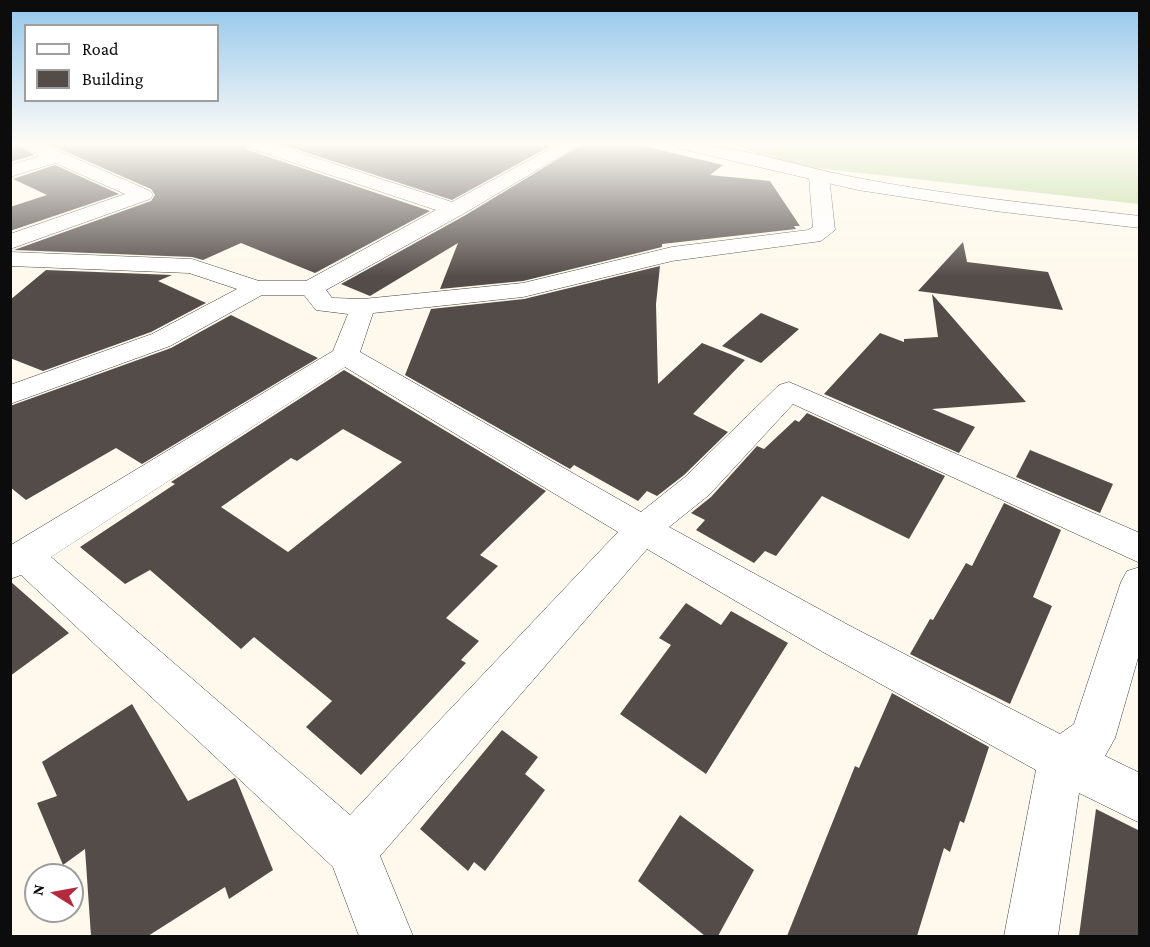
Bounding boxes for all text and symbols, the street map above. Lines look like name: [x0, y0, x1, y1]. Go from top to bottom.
legend: [24, 24, 219, 102]
text: Road: [82, 39, 119, 59]
text: Building: [82, 69, 143, 89]
north arrow: [24, 863, 84, 923]
text: N: [28, 883, 47, 897]

